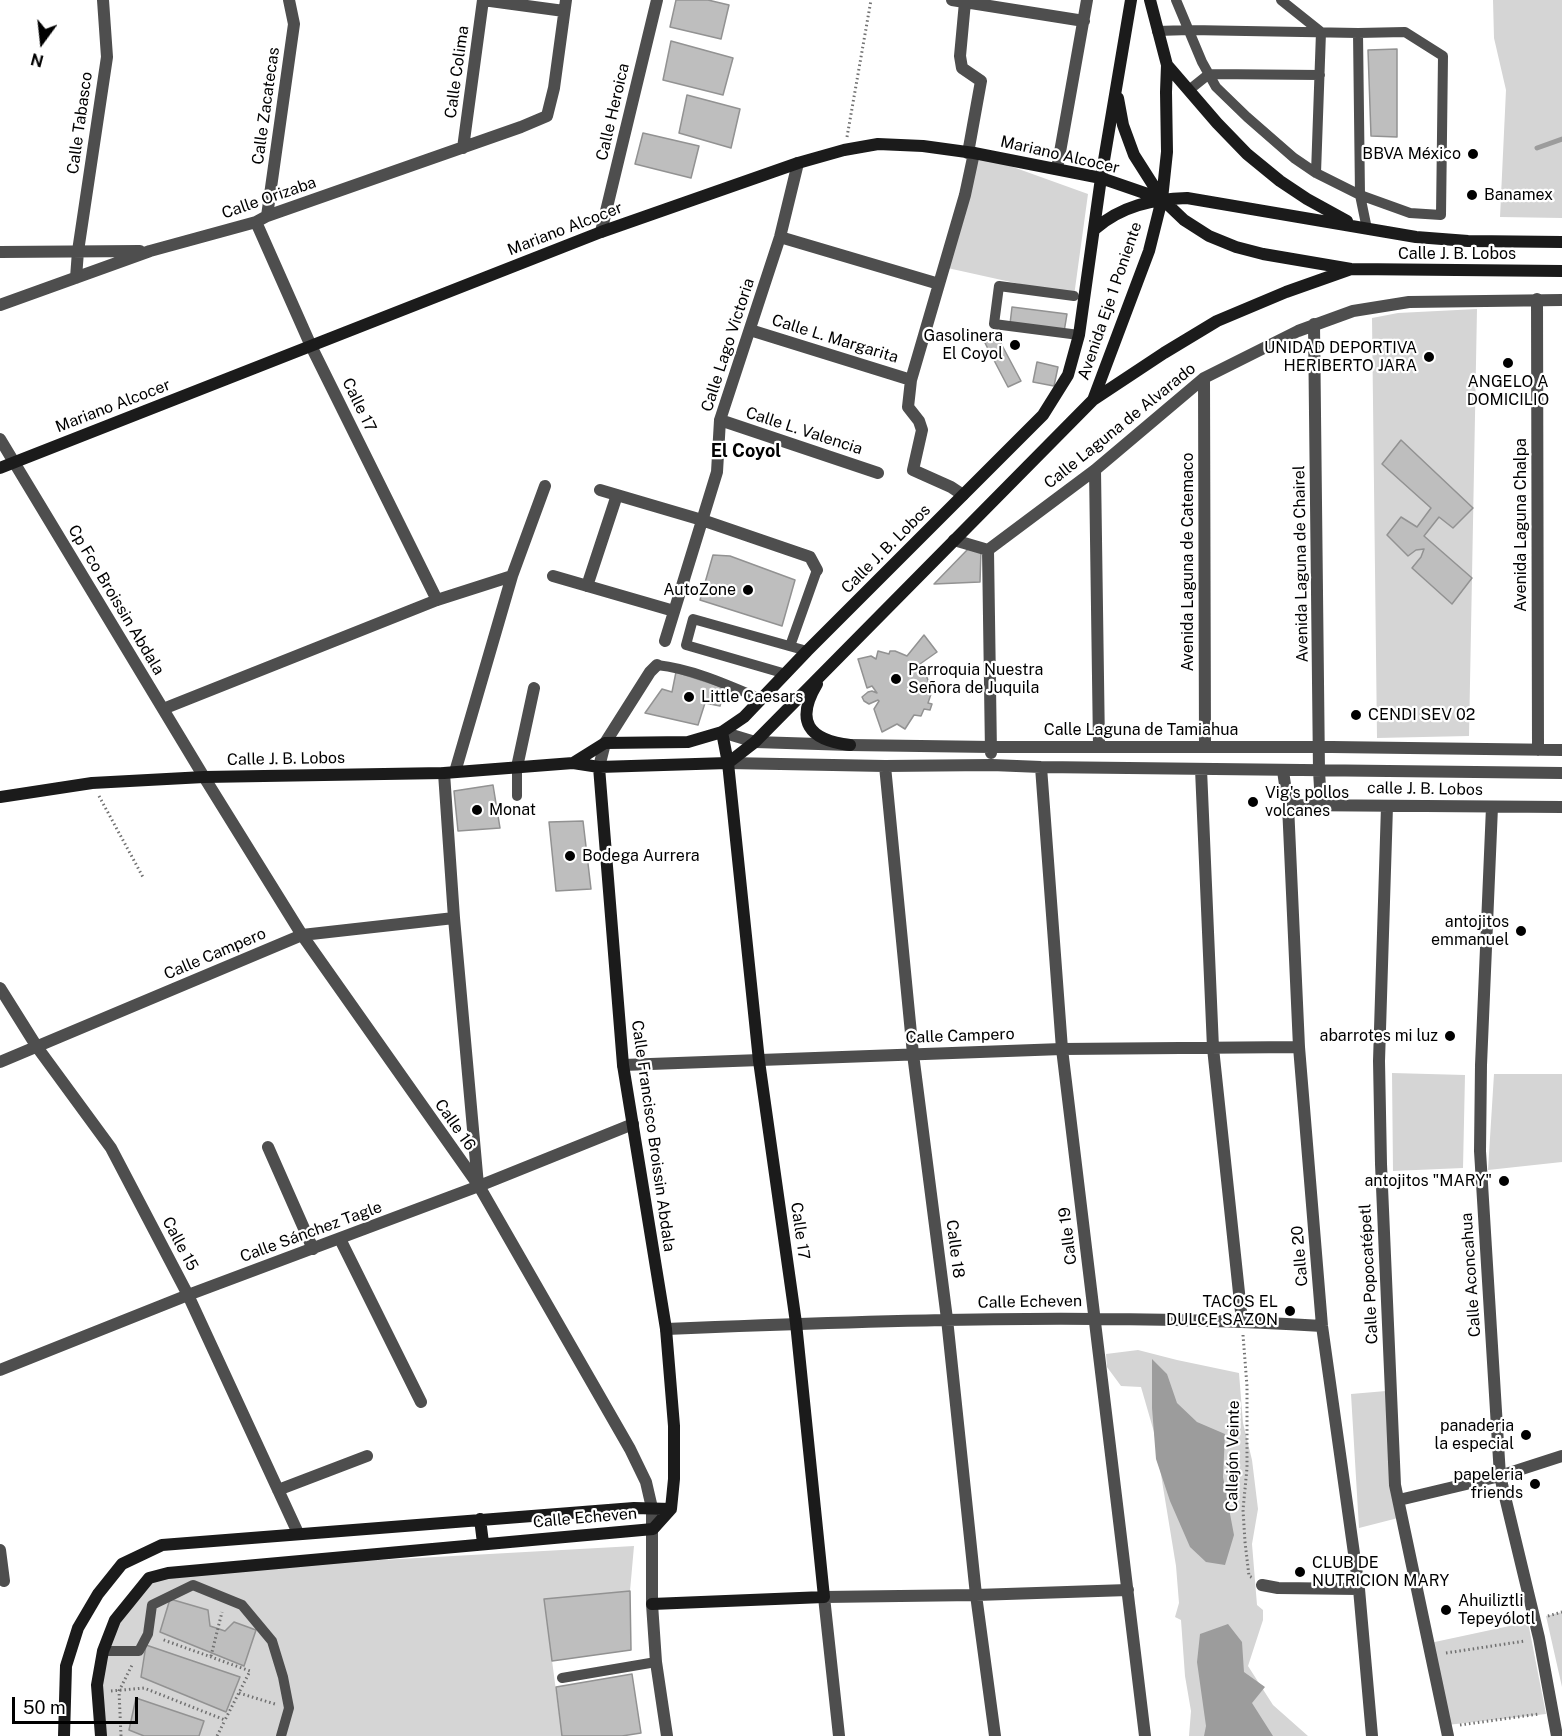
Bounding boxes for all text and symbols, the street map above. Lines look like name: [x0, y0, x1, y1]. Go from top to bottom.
north arrow: [12, 12, 72, 72]
street label: Calle Colima: [441, 24, 473, 120]
street label: Calle Zacatecas: [248, 46, 284, 166]
text: N: [29, 49, 46, 71]
street label: Calle Heroica: [592, 61, 634, 163]
street label: Calle Tabasco: [63, 71, 97, 175]
street label: Mariano Alcocer: [999, 132, 1121, 178]
place label: BBVA México: [1362, 144, 1461, 164]
marker: BBVA México: [1466, 147, 1480, 161]
street label: Calle Orizaba: [219, 173, 319, 223]
place label: Banamex: [1484, 185, 1553, 205]
marker: Banamex: [1465, 188, 1479, 202]
street label: Mariano Alcocer: [505, 198, 625, 260]
street label: Avenida Eje 1 Poniente: [1074, 220, 1146, 382]
street label: Calle J. B. Lobos: [1398, 244, 1516, 264]
street label: Calle Lago Victoria: [697, 276, 759, 414]
street label: Calle L. Margarita: [769, 311, 901, 367]
place label: Gasolinera El Coyol: [923, 326, 1003, 364]
marker: Gasolinera El Coyol: [1008, 338, 1022, 352]
place label: UNIDAD DEPORTIVA HERIBERTO JARA: [1264, 338, 1417, 376]
marker: UNIDAD DEPORTIVA HERIBERTO JARA: [1422, 350, 1436, 364]
marker: ANGELO A DOMICILIO: [1501, 356, 1515, 370]
street label: Calle Laguna de Alvarado: [1040, 359, 1200, 493]
place label: ANGELO A DOMICILIO: [1467, 372, 1549, 410]
street label: Mariano Alcocer: [53, 375, 173, 437]
street label: Calle 17: [338, 375, 380, 435]
street label: Calle L. Valencia: [743, 403, 865, 459]
street label: Avenida Laguna Chalpa: [1511, 438, 1531, 612]
district label: El Coyol: [711, 440, 781, 462]
street label: Avenida Laguna de Catemaco: [1178, 452, 1198, 672]
street label: Avenida Laguna de Chairel: [1290, 465, 1312, 663]
street label: Calle J. B. Lobos: [837, 500, 935, 598]
street label: Cp Fco Broissin Abdala: [64, 522, 168, 678]
place label: AutoZone: [663, 580, 736, 600]
marker: AutoZone: [741, 583, 755, 597]
place label: Parroquia Nuestra Señora de Juquila: [908, 660, 1043, 698]
marker: Parroquia Nuestra Señora de Juquila: [889, 672, 903, 686]
place label: Little Caesars: [701, 687, 803, 707]
marker: Little Caesars: [682, 690, 696, 704]
place label: CENDI SEV 02: [1368, 705, 1475, 725]
marker: CENDI SEV 02: [1349, 708, 1363, 722]
street label: Calle Laguna de Tamiahua: [1044, 720, 1238, 740]
street label: Calle J. B. Lobos: [227, 748, 345, 770]
street label: calle J. B. Lobos: [1367, 778, 1483, 800]
place label: Vig's pollos volcanes: [1265, 783, 1349, 821]
marker: Vig's pollos volcanes: [1246, 795, 1260, 809]
place label: Monat: [489, 800, 536, 820]
marker: Monat: [470, 803, 484, 817]
place label: Bodega Aurrera: [582, 846, 700, 866]
marker: Bodega Aurrera: [563, 849, 577, 863]
place label: antojitos emmanuel: [1431, 912, 1509, 950]
street label: Calle Campero: [161, 924, 269, 984]
marker: antojitos emmanuel: [1514, 924, 1528, 938]
street label: Calle Francisco Broissin Abdala: [627, 1019, 679, 1253]
street label: Calle Campero: [905, 1025, 1015, 1047]
place label: abarrotes mi luz: [1320, 1026, 1438, 1046]
marker: abarrotes mi luz: [1443, 1029, 1457, 1043]
street label: Calle 16: [430, 1096, 480, 1154]
place label: antojitos "MARY": [1364, 1171, 1492, 1191]
marker: antojitos "MARY": [1497, 1174, 1511, 1188]
street label: Calle Sánchez Tagle: [237, 1197, 385, 1267]
street label: Calle 17: [786, 1201, 814, 1261]
street label: Calle Popocatépetl: [1356, 1203, 1382, 1345]
street label: Calle 19: [1055, 1206, 1081, 1266]
street label: Calle Aconcahua: [1457, 1212, 1485, 1338]
street label: Calle 15: [158, 1214, 202, 1274]
street label: Calle 18: [942, 1219, 968, 1279]
street label: Calle 20: [1288, 1225, 1312, 1287]
street label: Calle Echeven: [978, 1291, 1082, 1313]
place label: TACOS EL DULCE SAZON: [1166, 1292, 1278, 1330]
marker: TACOS EL DULCE SAZON: [1283, 1304, 1297, 1318]
street label: Callejón Veinte: [1222, 1400, 1244, 1512]
place label: panaderia la especial: [1435, 1416, 1514, 1454]
marker: panaderia la especial: [1519, 1428, 1533, 1442]
place label: papeleria friends: [1454, 1465, 1523, 1503]
marker: papeleria friends: [1528, 1477, 1542, 1491]
street label: Calle Echeven: [532, 1504, 638, 1532]
place label: CLUB DE NUTRICION MARY: [1312, 1553, 1449, 1591]
marker: CLUB DE NUTRICION MARY: [1293, 1565, 1307, 1579]
place label: Ahuiliztli Tepeyólotl: [1458, 1591, 1536, 1629]
marker: Ahuiliztli Tepeyólotl: [1439, 1603, 1453, 1617]
scale bar: [15, 1685, 141, 1723]
text: 50 m: [23, 1697, 66, 1718]

